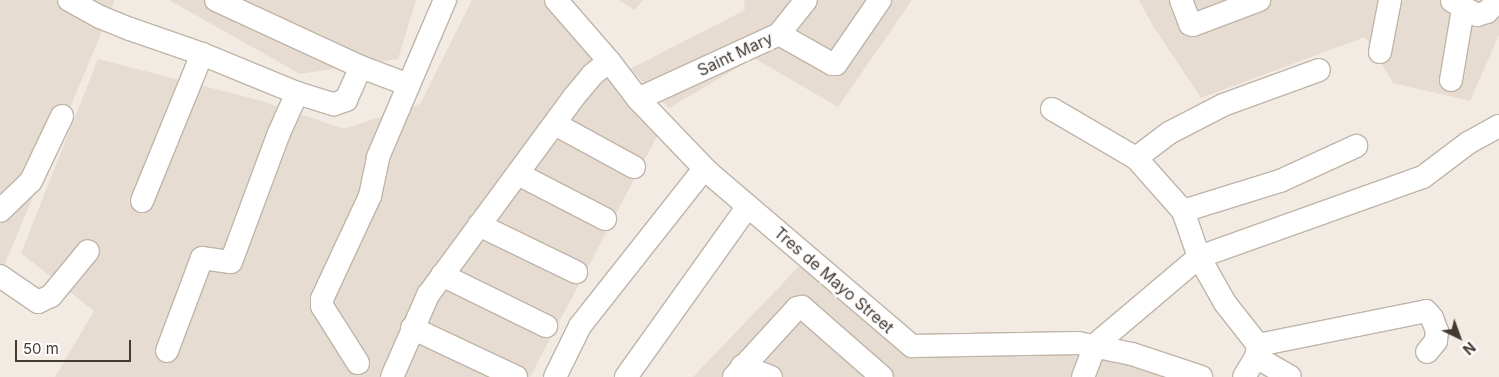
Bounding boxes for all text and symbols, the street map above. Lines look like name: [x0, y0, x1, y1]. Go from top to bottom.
street label: Saint Mary: [694, 28, 776, 80]
street label: Tres de Mayo Street: [770, 223, 898, 337]
north arrow: [1434, 312, 1484, 362]
scale bar: [18, 330, 134, 362]
text: 50 m: [23, 339, 59, 358]
text: N: [1460, 339, 1479, 358]

